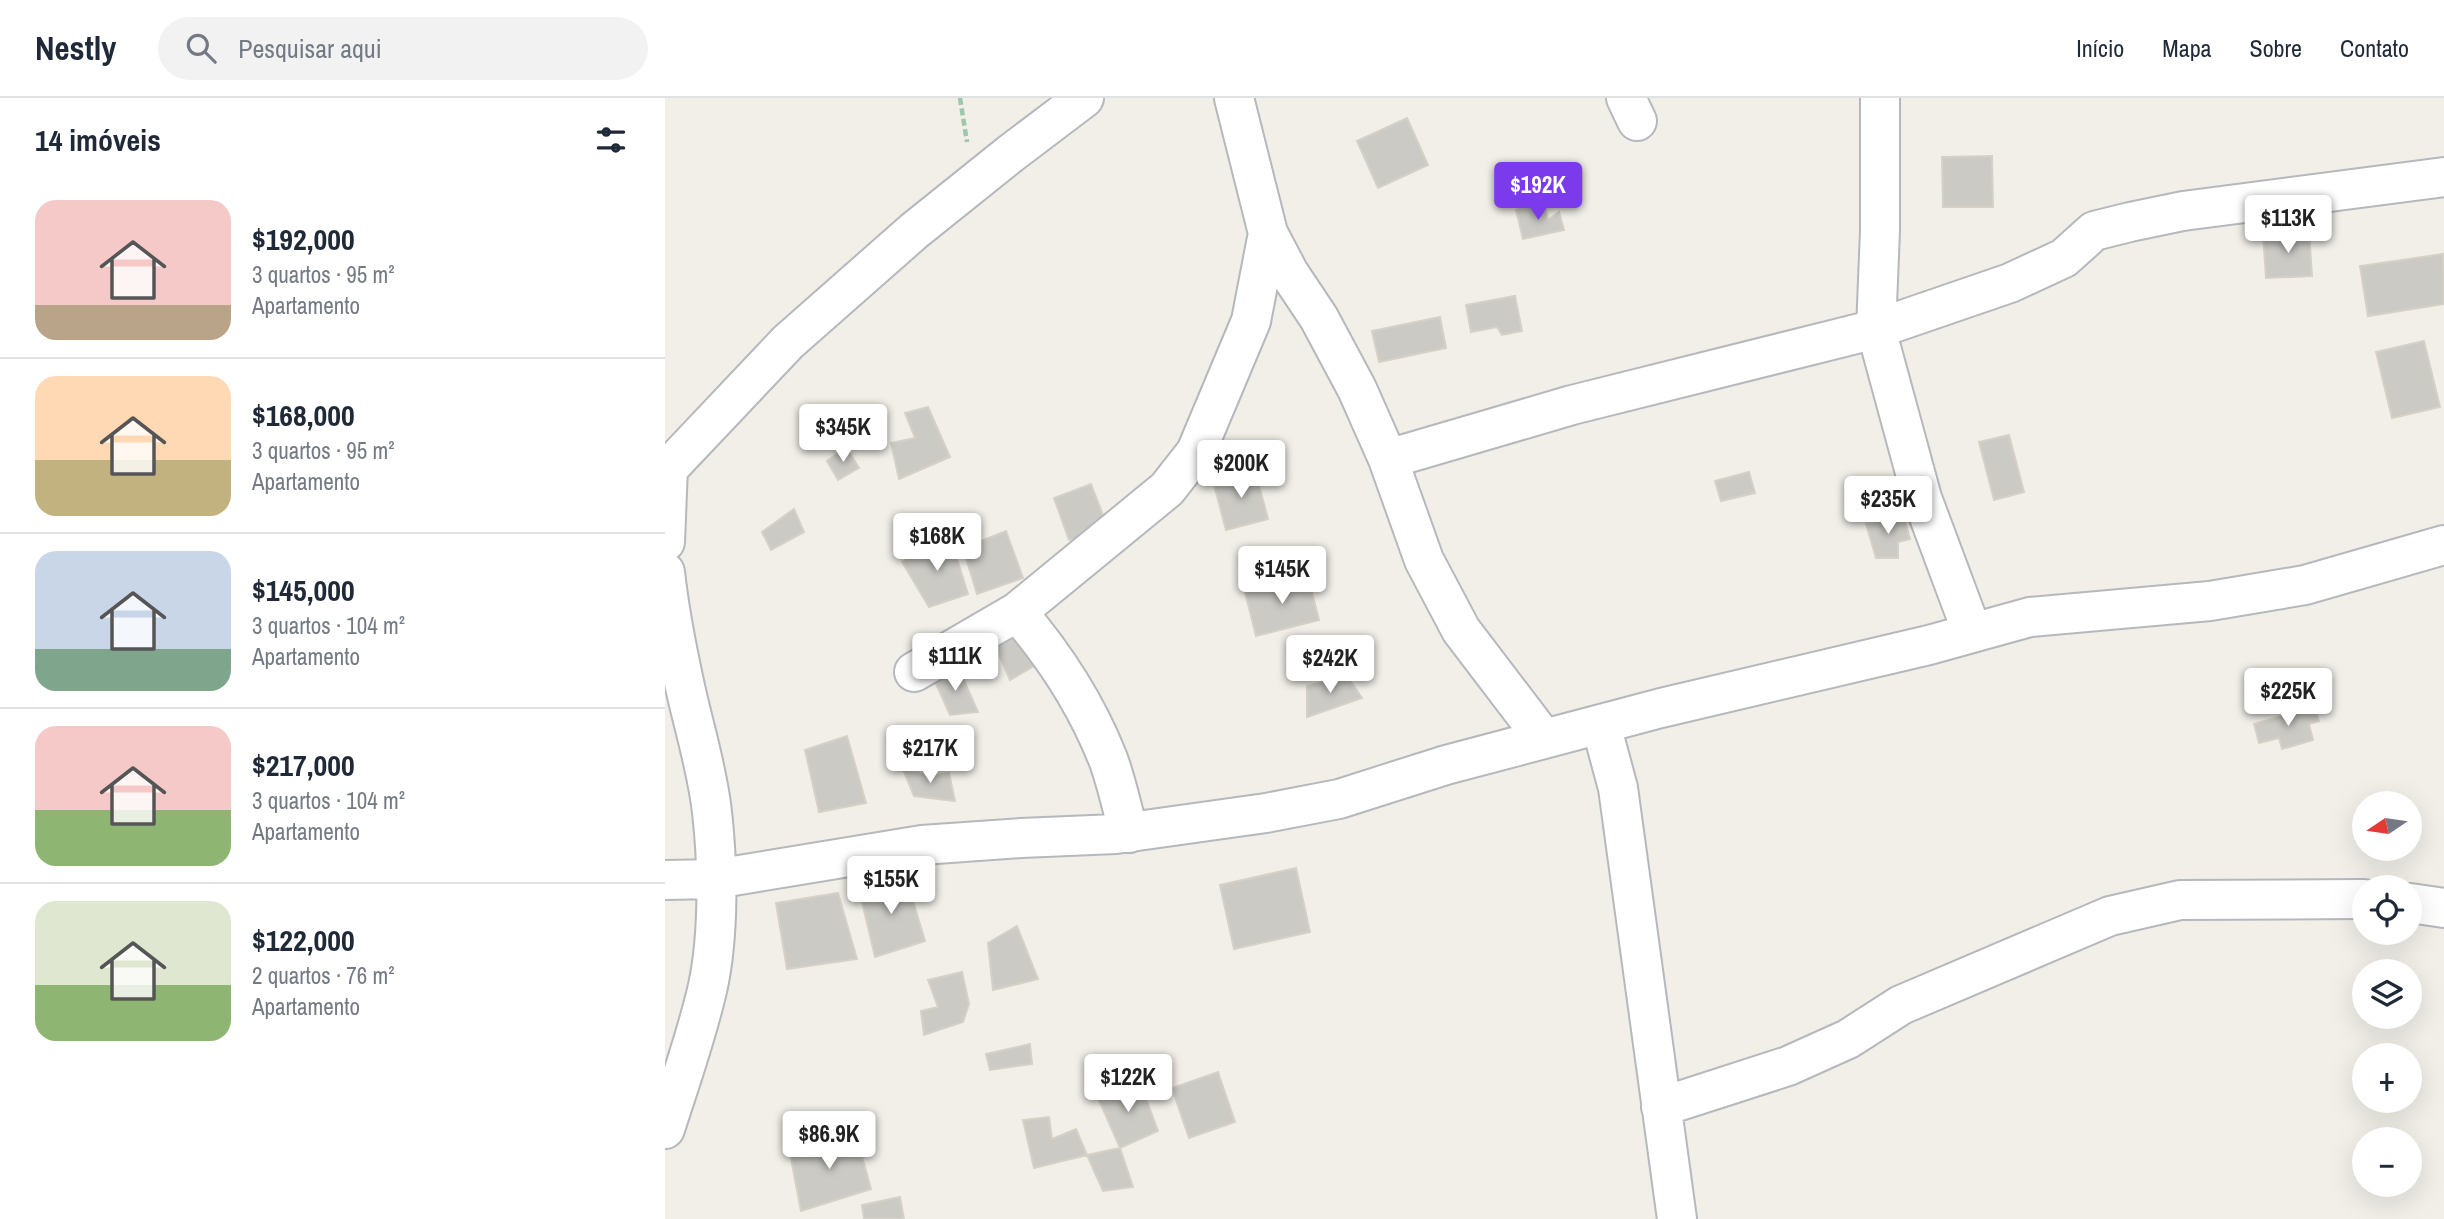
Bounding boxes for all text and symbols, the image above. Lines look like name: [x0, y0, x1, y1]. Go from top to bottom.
search box: [158, 17, 648, 80]
text: Nestly: [35, 26, 116, 70]
icon: search: [182, 29, 220, 67]
text: Pesquisar aqui: [238, 31, 382, 66]
text: Início: [2076, 32, 2124, 64]
text: Mapa: [2162, 32, 2212, 64]
text: Sobre: [2250, 32, 2302, 64]
text: Contato: [2340, 32, 2409, 64]
text: 14 imóveis: [35, 120, 161, 160]
icon: filters: [592, 121, 630, 159]
pin: $192K: [1489, 162, 1587, 222]
text: $192K: [1510, 169, 1566, 200]
pin: $113K: [2239, 195, 2337, 255]
text: $113K: [2261, 202, 2315, 233]
text: $192,000: [252, 219, 355, 259]
icon: home: [91, 228, 175, 312]
text: 3 quartos · 95 m²: [252, 259, 395, 290]
text: Apartamento: [252, 290, 360, 321]
text: $168,000: [252, 395, 355, 435]
icon: home: [91, 404, 175, 488]
pin: $345K: [794, 404, 892, 464]
text: $345K: [815, 411, 871, 442]
text: 3 quartos · 95 m²: [252, 435, 395, 466]
pin: $200K: [1192, 440, 1290, 500]
text: $200K: [1213, 447, 1269, 478]
text: Apartamento: [252, 466, 360, 497]
pin: $235K: [1839, 476, 1937, 536]
text: $235K: [1860, 483, 1916, 514]
pin: $168K: [888, 514, 986, 573]
text: $168K: [909, 520, 965, 551]
pin: $145K: [1233, 546, 1331, 606]
text: $145K: [1254, 553, 1310, 584]
text: $145,000: [252, 570, 355, 610]
icon: home: [91, 579, 175, 663]
text: 3 quartos · 104 m²: [252, 610, 405, 641]
pin: $111K: [906, 634, 1004, 693]
pin: $242K: [1281, 636, 1379, 695]
text: $111K: [928, 640, 982, 671]
text: Apartamento: [252, 641, 360, 672]
text: $242K: [1302, 642, 1358, 673]
pin: $225K: [2239, 668, 2337, 728]
text: $225K: [2260, 675, 2316, 706]
pin: $217K: [881, 726, 979, 785]
text: $217K: [902, 732, 958, 763]
text: $217,000: [252, 745, 355, 785]
icon: home: [91, 754, 175, 838]
text: 3 quartos · 104 m²: [252, 785, 405, 816]
north arrow: [2352, 791, 2422, 861]
map controls: [2352, 791, 2422, 1197]
text: Apartamento: [252, 816, 360, 847]
pin: $155K: [842, 856, 940, 916]
text: $155K: [863, 863, 919, 894]
button: locate: [2352, 875, 2422, 945]
text: $122,000: [252, 920, 355, 960]
icon: home: [91, 929, 175, 1013]
button: layers: [2352, 959, 2422, 1029]
text: 2 quartos · 76 m²: [252, 960, 395, 991]
text: Apartamento: [252, 991, 360, 1022]
button: +: [2352, 1043, 2422, 1113]
pin: $122K: [1079, 1054, 1177, 1114]
text: $122K: [1100, 1061, 1156, 1092]
pin: $86.9K: [772, 1112, 886, 1171]
text: $86.9K: [799, 1118, 859, 1149]
button: −: [2352, 1127, 2422, 1197]

